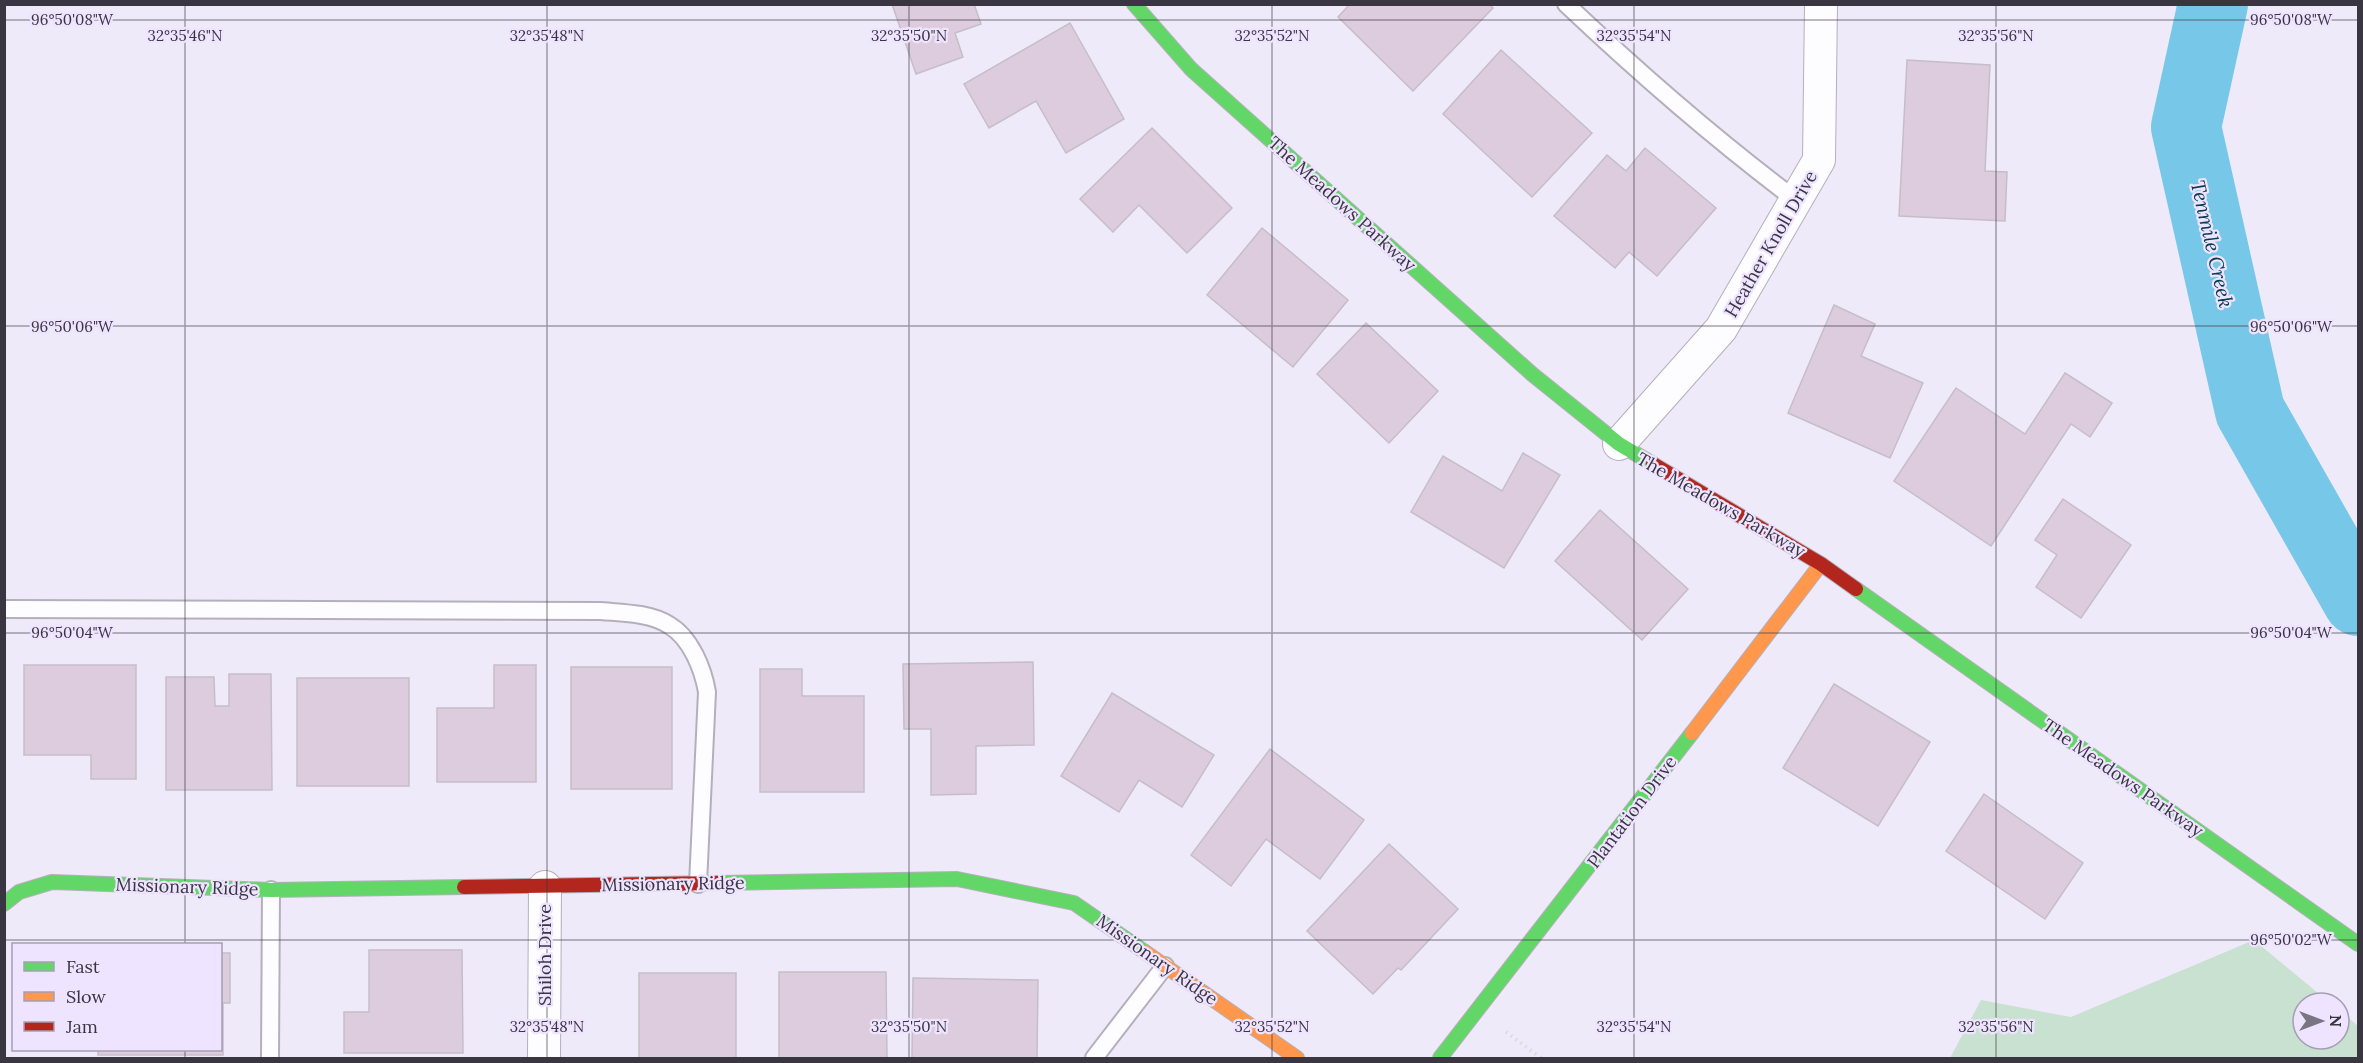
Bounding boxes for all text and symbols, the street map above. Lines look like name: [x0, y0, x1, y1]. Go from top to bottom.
text: 96°50'08"W: [31, 10, 114, 29]
text: 96°50'08"W: [2250, 10, 2333, 29]
text: 32°35'46"N: [148, 26, 222, 45]
text: 32°35'48"N: [510, 26, 584, 45]
text: 32°35'50"N: [871, 26, 947, 45]
text: 32°35'52"N: [1235, 26, 1310, 45]
text: 32°35'54"N: [1597, 26, 1671, 45]
text: 32°35'56"N: [1958, 26, 2034, 45]
street label: The Meadows Parkway: [1264, 131, 1421, 276]
street label: Heather Knoll Drive: [1719, 166, 1822, 321]
water label: Tenmile Creek: [2186, 178, 2239, 310]
text: 96°50'06"W: [31, 317, 114, 336]
text: 96°50'06"W: [2250, 317, 2333, 336]
street label: The Meadows Parkway: [1633, 447, 1810, 563]
text: 96°50'04"W: [31, 623, 114, 642]
text: 96°50'04"W: [2250, 623, 2333, 642]
street label: The Meadows Parkway: [2038, 713, 2209, 842]
street label: Plantation Drive: [1582, 751, 1682, 873]
street label: Missionary Ridge: [601, 871, 745, 896]
street label: Missionary Ridge: [115, 873, 259, 900]
street label: Shiloh Drive: [533, 904, 556, 1006]
street label: Missionary Ridge: [1092, 909, 1223, 1010]
text: 96°50'02"W: [2250, 930, 2333, 949]
legend: [12, 943, 222, 1051]
text: Fast: [66, 955, 100, 978]
text: Slow: [66, 985, 106, 1008]
north arrow: [2291, 991, 2351, 1051]
text: Jam: [65, 1015, 98, 1038]
text: N: [2326, 1015, 2346, 1027]
text: 32°35'48"N: [510, 1017, 584, 1036]
text: 32°35'50"N: [871, 1017, 947, 1036]
text: 32°35'52"N: [1235, 1017, 1310, 1036]
text: 32°35'54"N: [1597, 1017, 1671, 1036]
text: 32°35'56"N: [1958, 1017, 2034, 1036]

